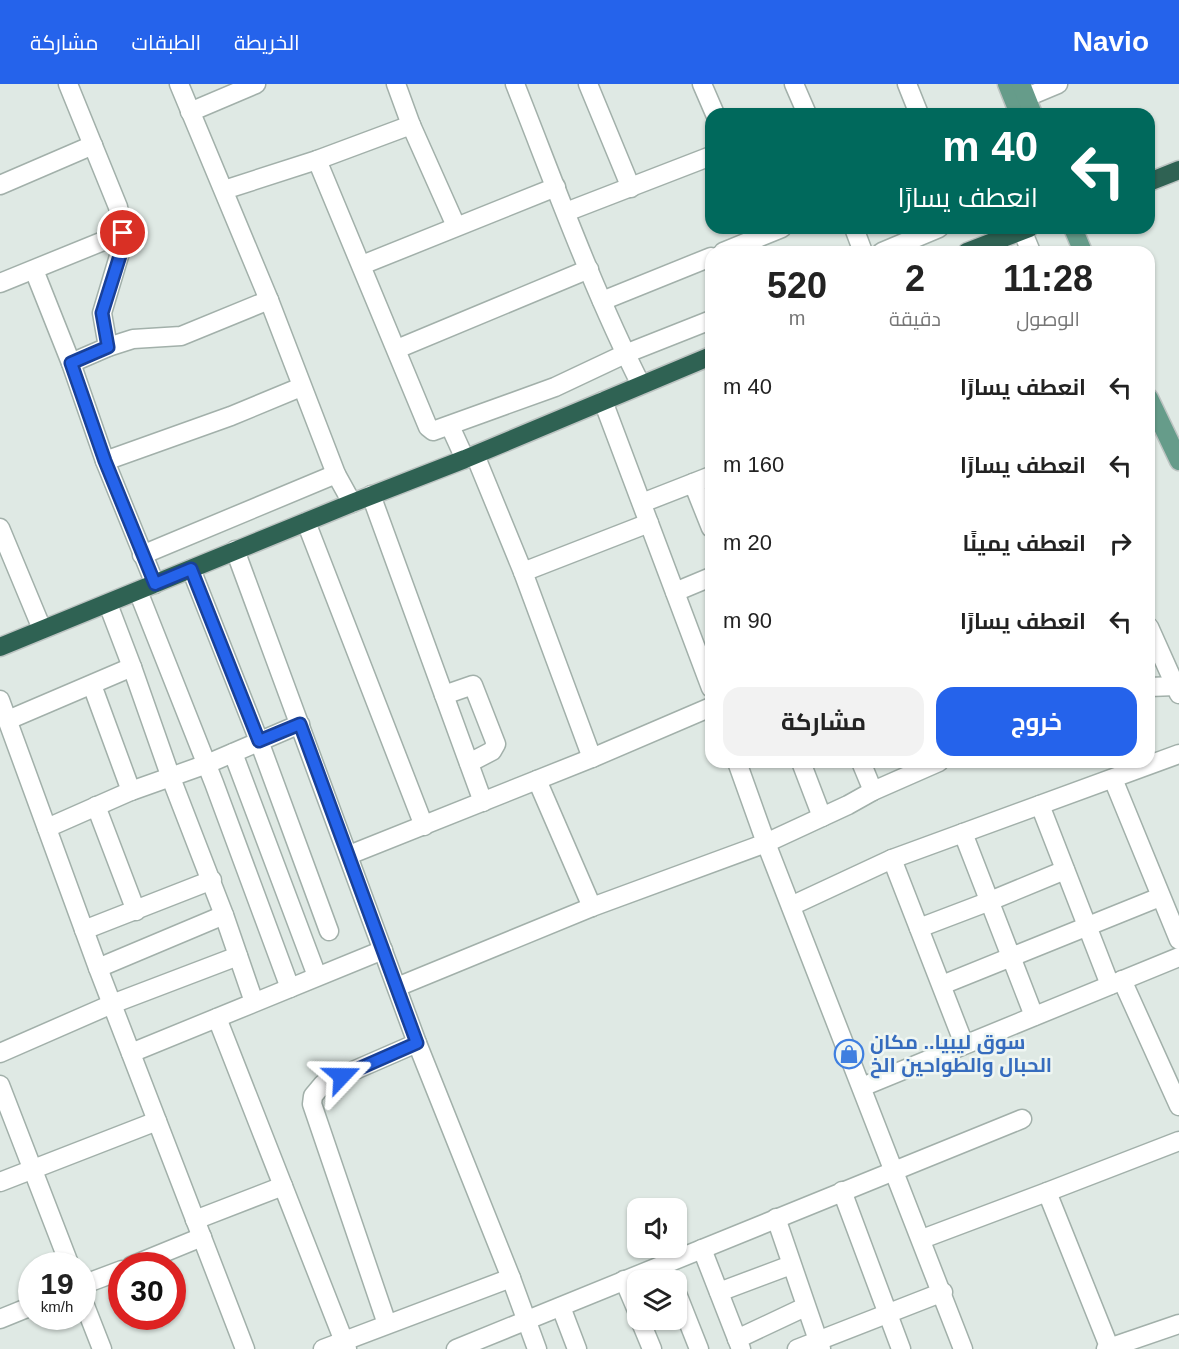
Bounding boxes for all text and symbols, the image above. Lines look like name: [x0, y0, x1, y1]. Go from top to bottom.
text: Navio: [1073, 26, 1149, 57]
text: مشاركة: [30, 31, 99, 54]
text: الطبقات: [132, 31, 201, 54]
text: الخريطة: [234, 31, 300, 54]
text: 40 m: [942, 123, 1038, 170]
icon: left: [1059, 132, 1137, 210]
text: انعطف يسارًا: [897, 183, 1038, 213]
pin: [97, 207, 148, 258]
icon: arrive: [106, 216, 139, 249]
text: 2: [905, 258, 925, 299]
text: 11:28: [1003, 258, 1093, 299]
text: 520: [767, 265, 827, 306]
text: m: [789, 307, 805, 329]
text: دقيقة: [889, 308, 941, 330]
text: الوصول: [1016, 308, 1080, 330]
icon: left: [1104, 371, 1137, 404]
text: 40 m: [723, 374, 772, 399]
text: انعطف يسارًا: [960, 375, 1086, 400]
icon: left: [1104, 449, 1137, 482]
text: 160 m: [723, 452, 784, 477]
text: انعطف يسارًا: [960, 453, 1086, 478]
icon: right: [1104, 527, 1137, 560]
text: 20 m: [723, 530, 772, 555]
text: انعطف يمينًا: [963, 531, 1086, 556]
icon: left: [1104, 605, 1137, 638]
text: 90 m: [723, 608, 772, 633]
text: انعطف يسارًا: [960, 609, 1086, 634]
button: مشاركة: [723, 687, 924, 756]
button: خروج: [936, 687, 1137, 756]
place label: سوق ليبيا.. مكان الحبال والطواحين الخ: [870, 1031, 1052, 1079]
shop icon: سوق ليبيا.. مكان الحبال والطواحين الخ: [833, 1038, 865, 1070]
position arrow: [310, 1044, 374, 1108]
map controls: [627, 1198, 687, 1330]
button: sound: [627, 1198, 687, 1258]
speed limit sign: 30: [108, 1252, 186, 1330]
text: 19: [40, 1267, 74, 1300]
button: layers: [627, 1270, 687, 1330]
text: km/h: [41, 1298, 73, 1315]

